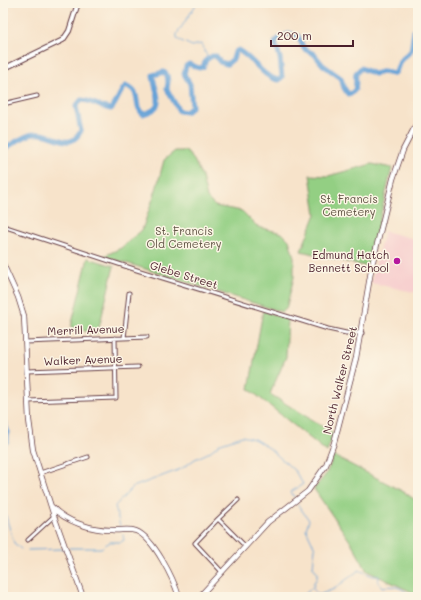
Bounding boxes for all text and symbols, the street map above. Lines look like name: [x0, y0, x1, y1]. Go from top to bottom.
scale bar: [271, 22, 353, 48]
text: 200 m: [277, 27, 312, 43]
park label: St. Francis Cemetery: [320, 191, 378, 219]
park label: St. Francis Old Cemetery: [146, 223, 222, 251]
place label: Edmund Hatch Bennett School: [308, 247, 389, 275]
marker: Edmund Hatch Bennett School: [392, 256, 402, 266]
street label: Glebe Street: [148, 257, 220, 292]
street label: Merrill Avenue: [47, 321, 125, 338]
street label: North Walker Street: [319, 324, 360, 435]
street label: Walker Avenue: [43, 351, 123, 368]

